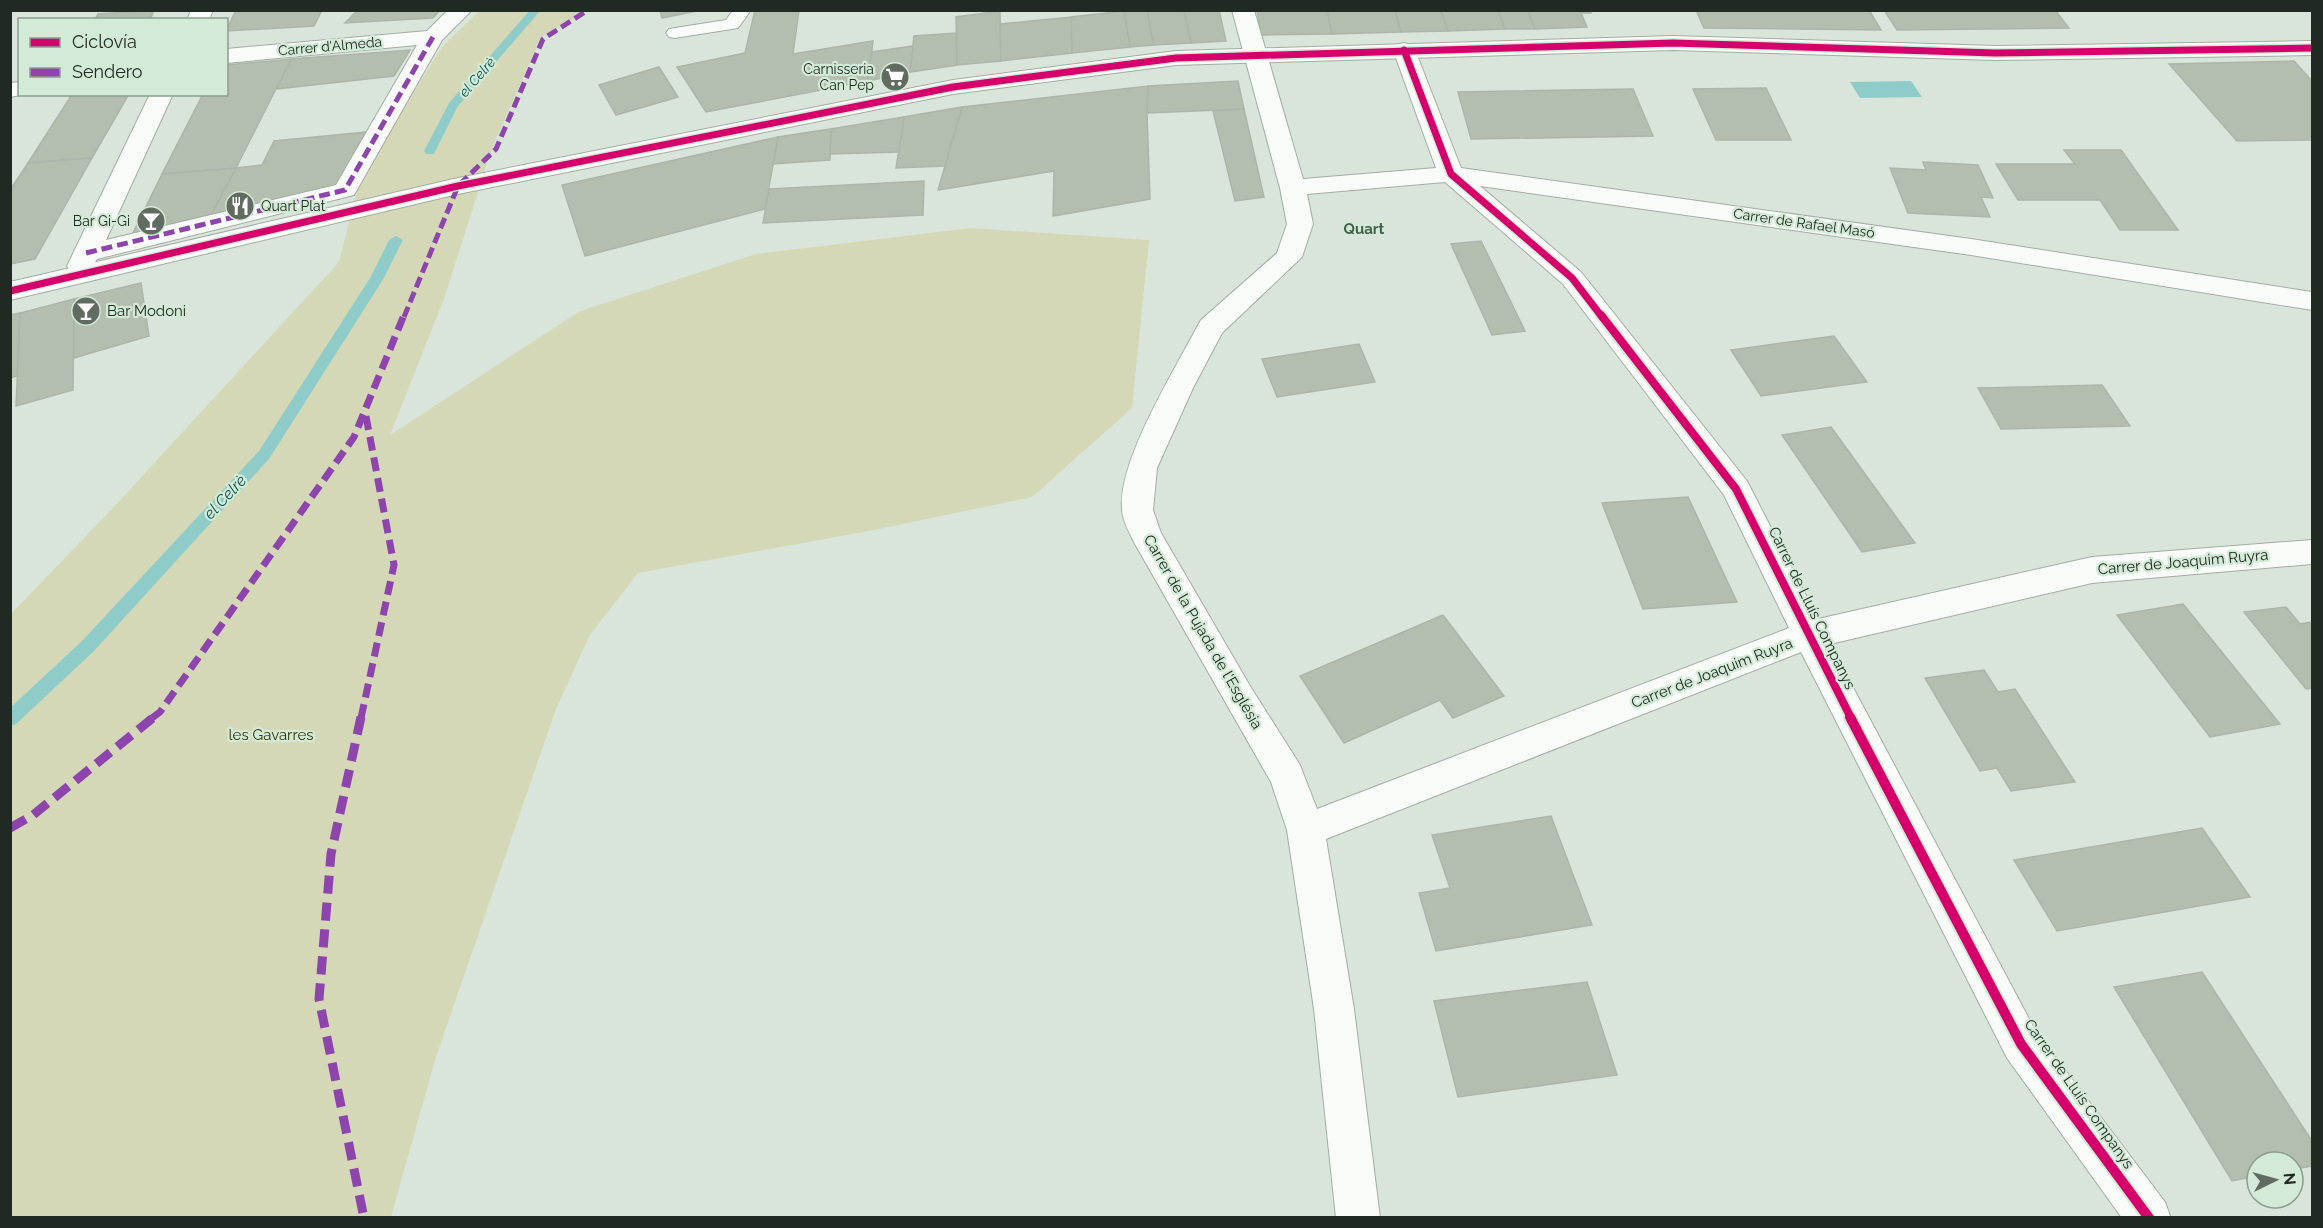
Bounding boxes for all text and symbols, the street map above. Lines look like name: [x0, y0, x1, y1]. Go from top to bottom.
legend: [18, 18, 228, 96]
text: Ciclovía: [72, 31, 137, 52]
street label: Carrer d'Almeda: [277, 33, 383, 59]
water label: el Celrè: [456, 54, 499, 100]
text: Sendero: [72, 61, 143, 82]
place label: Carnisseria Can Pep: [803, 61, 874, 93]
supermarket icon: Carnisseria Can Pep: [879, 61, 911, 93]
restaurant icon: Quart Plat: [224, 190, 256, 222]
place label: Quart Plat: [261, 198, 326, 214]
bar icon: Bar Gi-Gi: [135, 205, 167, 237]
street label: Carrer de Rafael Masó: [1732, 205, 1876, 241]
place label: Bar Gi-Gi: [73, 213, 130, 229]
district label: Quart: [1344, 220, 1385, 238]
bar icon: Bar Modoni: [70, 295, 102, 327]
place label: Bar Modoni: [107, 302, 186, 320]
water label: el Celrè: [200, 471, 250, 523]
street label: Carrer de Lluís Companys: [1765, 524, 1859, 692]
street label: Carrer de la Pujada de l'Església: [1140, 532, 1266, 732]
street label: Carrer de Joaquim Ruyra: [2097, 546, 2269, 578]
street label: Carrer de Joaquim Ruyra: [1629, 634, 1795, 712]
park label: les Gavarres: [229, 726, 313, 744]
street label: Carrer de Lluís Companys: [2020, 1016, 2138, 1172]
north arrow: [2245, 1150, 2305, 1210]
text: N: [2279, 1172, 2299, 1186]

